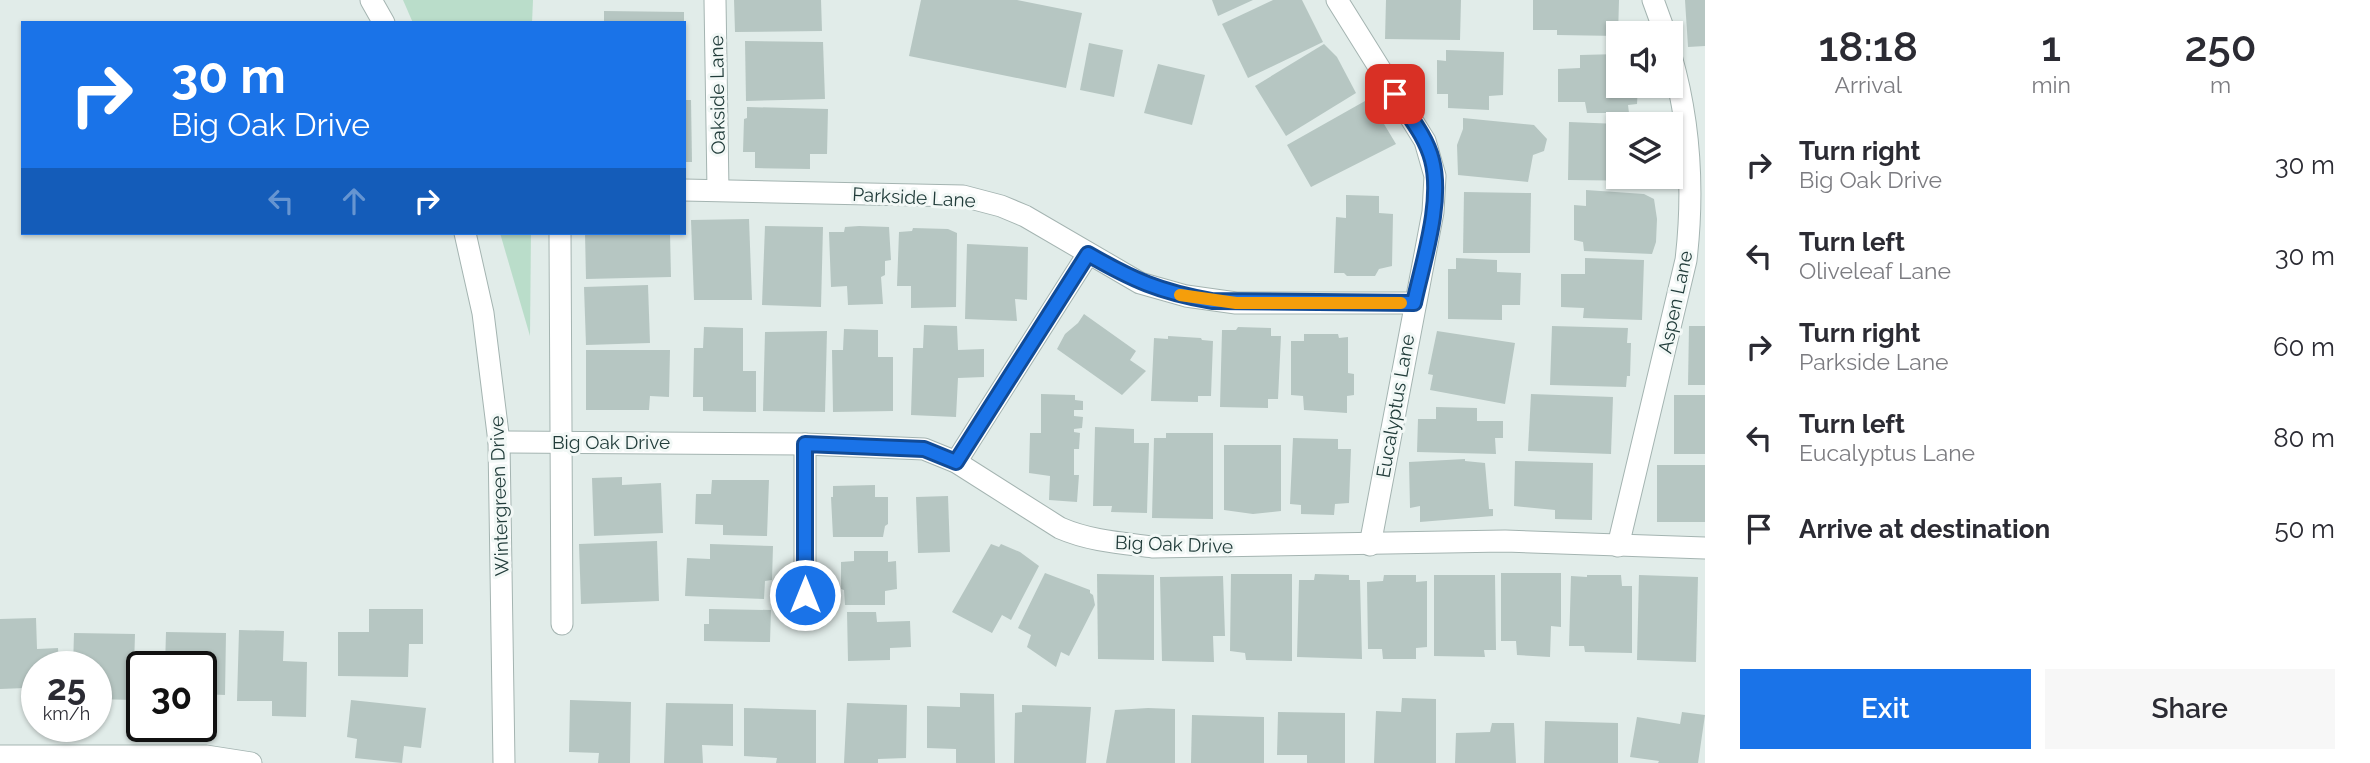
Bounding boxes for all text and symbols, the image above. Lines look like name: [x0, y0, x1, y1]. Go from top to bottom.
map controls: [1606, 21, 1683, 189]
button: sound: [1606, 21, 1683, 98]
text: 18:18: [1819, 22, 1918, 71]
text: 1: [2041, 22, 2061, 71]
text: 250: [2184, 22, 2256, 71]
street label: Oakside Lane: [705, 35, 729, 155]
text: 30 m: [171, 47, 286, 104]
icon: right: [56, 49, 147, 140]
pin: [1365, 64, 1425, 124]
text: Arrival: [1834, 71, 1902, 98]
text: min: [2031, 71, 2071, 98]
text: m: [2210, 71, 2231, 98]
icon: arrive: [1376, 75, 1414, 113]
text: Big Oak Drive: [171, 106, 370, 143]
button: layers: [1606, 112, 1683, 189]
text: Turn right: [1799, 136, 1920, 166]
icon: right: [1740, 146, 1778, 184]
text: 30 m: [2275, 150, 2335, 180]
text: Big Oak Drive: [1799, 166, 1942, 193]
icon: left: [262, 182, 300, 220]
icon: ahead: [335, 182, 373, 220]
icon: right: [408, 182, 446, 220]
street label: Parkside Lane: [852, 183, 976, 211]
text: Turn left: [1799, 227, 1905, 257]
icon: left: [1740, 237, 1778, 275]
text: 30 m: [2275, 241, 2335, 271]
street label: Aspen Lane: [1653, 249, 1697, 355]
text: Oliveleaf Lane: [1799, 257, 1951, 284]
text: Turn right: [1799, 318, 1920, 348]
icon: right: [1740, 328, 1778, 366]
street label: Eucalyptus Lane: [1372, 332, 1418, 480]
text: 60 m: [2273, 332, 2335, 362]
text: Parkside Lane: [1799, 348, 1949, 375]
text: Turn left: [1799, 409, 1905, 439]
street label: Wintergreen Drive: [485, 415, 513, 577]
icon: left: [1740, 419, 1778, 457]
text: 80 m: [2273, 423, 2335, 453]
street label: Big Oak Drive: [552, 431, 670, 453]
text: Eucalyptus Lane: [1799, 439, 1975, 466]
icon: arrive: [1740, 510, 1778, 548]
text: Arrive at destination: [1799, 514, 2050, 544]
text: 50 m: [2274, 514, 2335, 544]
street label: Big Oak Drive: [1115, 531, 1233, 557]
position arrow: [768, 558, 842, 632]
speed limit sign: 30: [126, 651, 217, 742]
text: 25: [47, 667, 86, 708]
button: Exit: [1740, 669, 2031, 749]
button: Share: [2045, 669, 2335, 749]
text: km/h: [43, 703, 90, 724]

